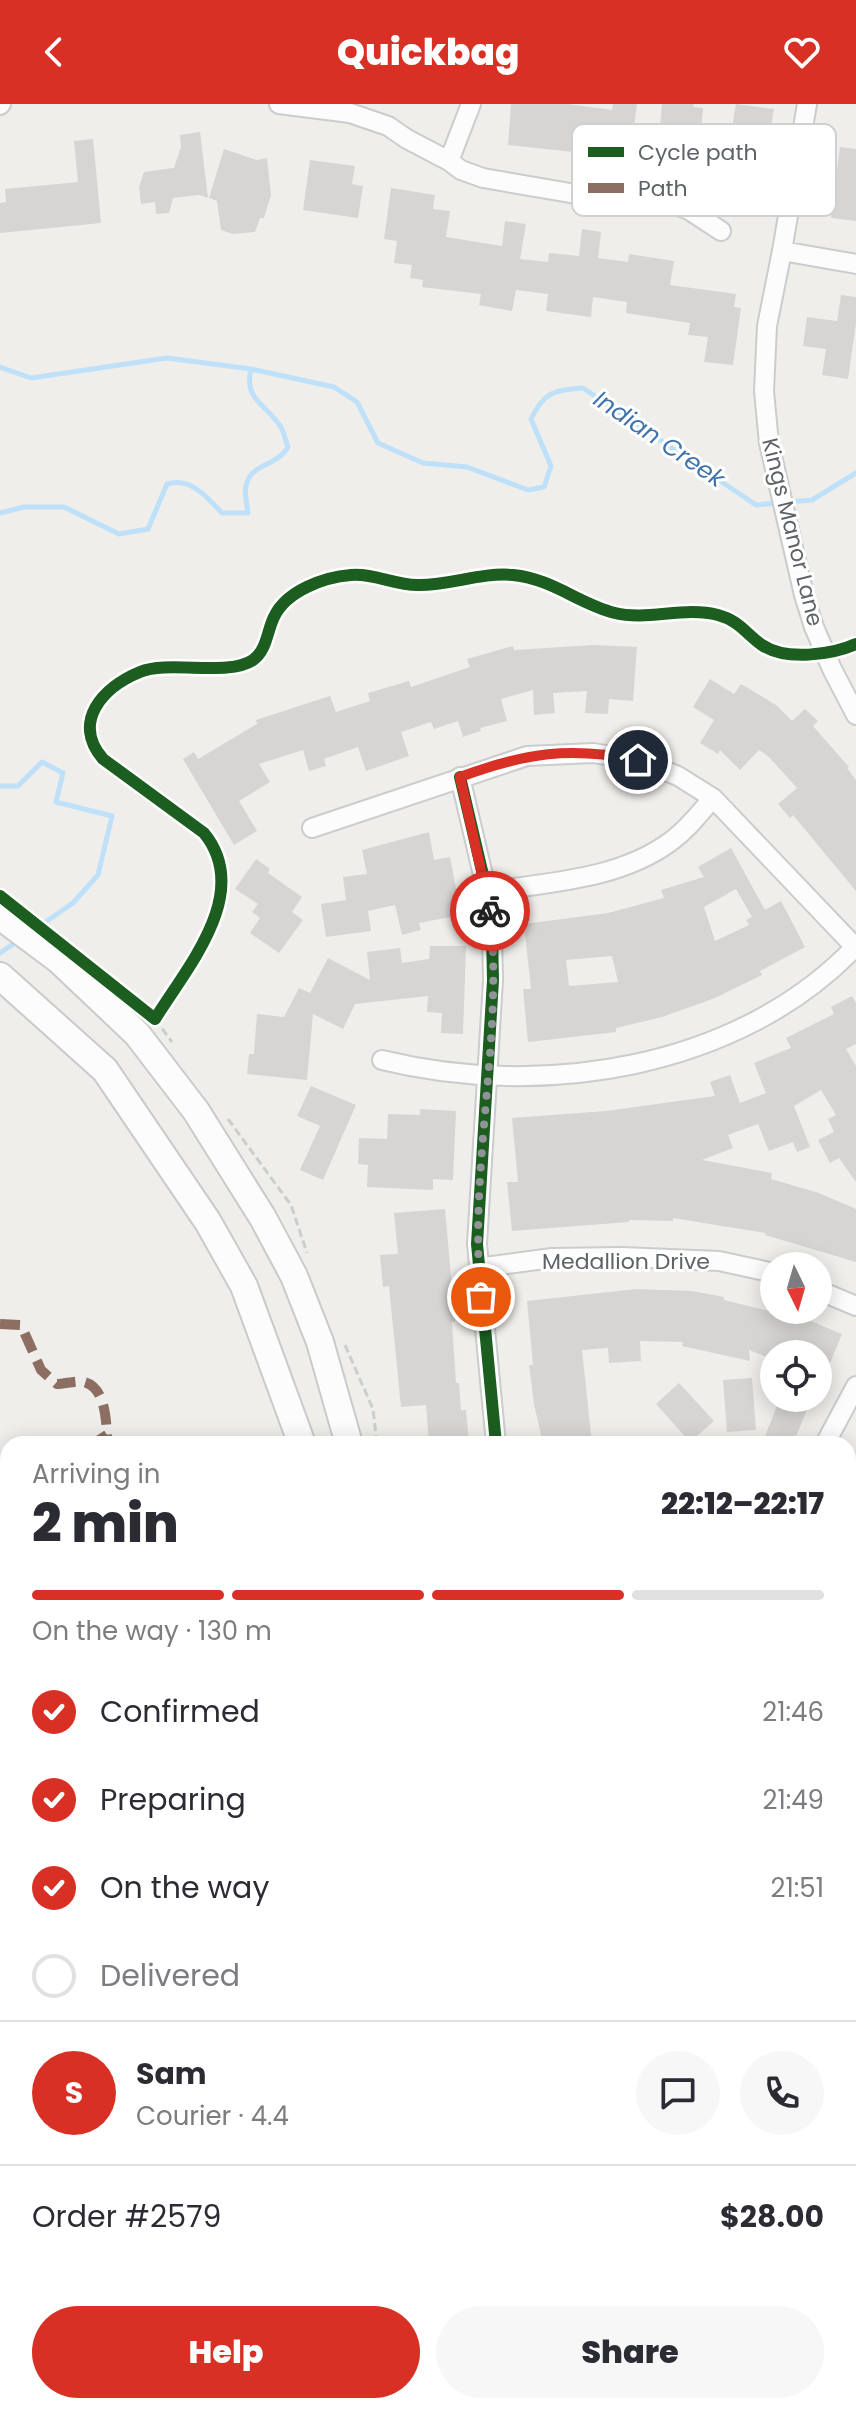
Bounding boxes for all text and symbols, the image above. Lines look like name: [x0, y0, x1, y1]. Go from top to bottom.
text: Quickbag: [337, 27, 519, 78]
icon: back: [32, 30, 76, 74]
icon: heart: [780, 30, 824, 74]
legend: [572, 124, 836, 216]
text: Cycle path: [638, 137, 757, 168]
text: Path: [638, 173, 688, 204]
water label: Indian Creek: [587, 382, 733, 496]
street label: Kings Manor Lane: [754, 435, 831, 630]
pin: [604, 726, 672, 794]
icon: home: [616, 738, 660, 782]
courier: [450, 871, 530, 951]
icon: bike: [468, 889, 512, 933]
street label: Medallion Drive: [542, 1246, 710, 1277]
north arrow: [760, 1252, 832, 1324]
map controls: [760, 1252, 832, 1412]
pin: [447, 1263, 515, 1331]
icon: bag: [459, 1275, 503, 1319]
button: locate: [760, 1340, 832, 1412]
text: Arriving in: [32, 1456, 161, 1492]
text: 22:12–22:17: [661, 1482, 824, 1525]
text: 2 min: [32, 1487, 179, 1560]
text: On the way · 130 m: [32, 1613, 272, 1649]
icon: check: [32, 1690, 76, 1734]
text: Confirmed: [100, 1690, 260, 1733]
text: 21:46: [762, 1694, 824, 1730]
icon: check: [32, 1778, 76, 1822]
text: Preparing: [100, 1778, 246, 1821]
text: 21:49: [762, 1782, 824, 1818]
icon: check: [32, 1866, 76, 1910]
text: On the way: [100, 1866, 269, 1909]
text: 21:51: [771, 1870, 824, 1906]
text: Delivered: [100, 1954, 240, 1997]
button: chat: [636, 2051, 720, 2135]
button: phone: [740, 2051, 824, 2135]
text: Sam: [136, 2052, 207, 2095]
text: S: [65, 2071, 83, 2114]
text: Courier · 4.4: [136, 2098, 289, 2134]
text: Order #2579: [32, 2195, 221, 2238]
text: $28.00: [720, 2195, 824, 2238]
button: Help: [32, 2306, 420, 2398]
button: Share: [436, 2306, 824, 2398]

